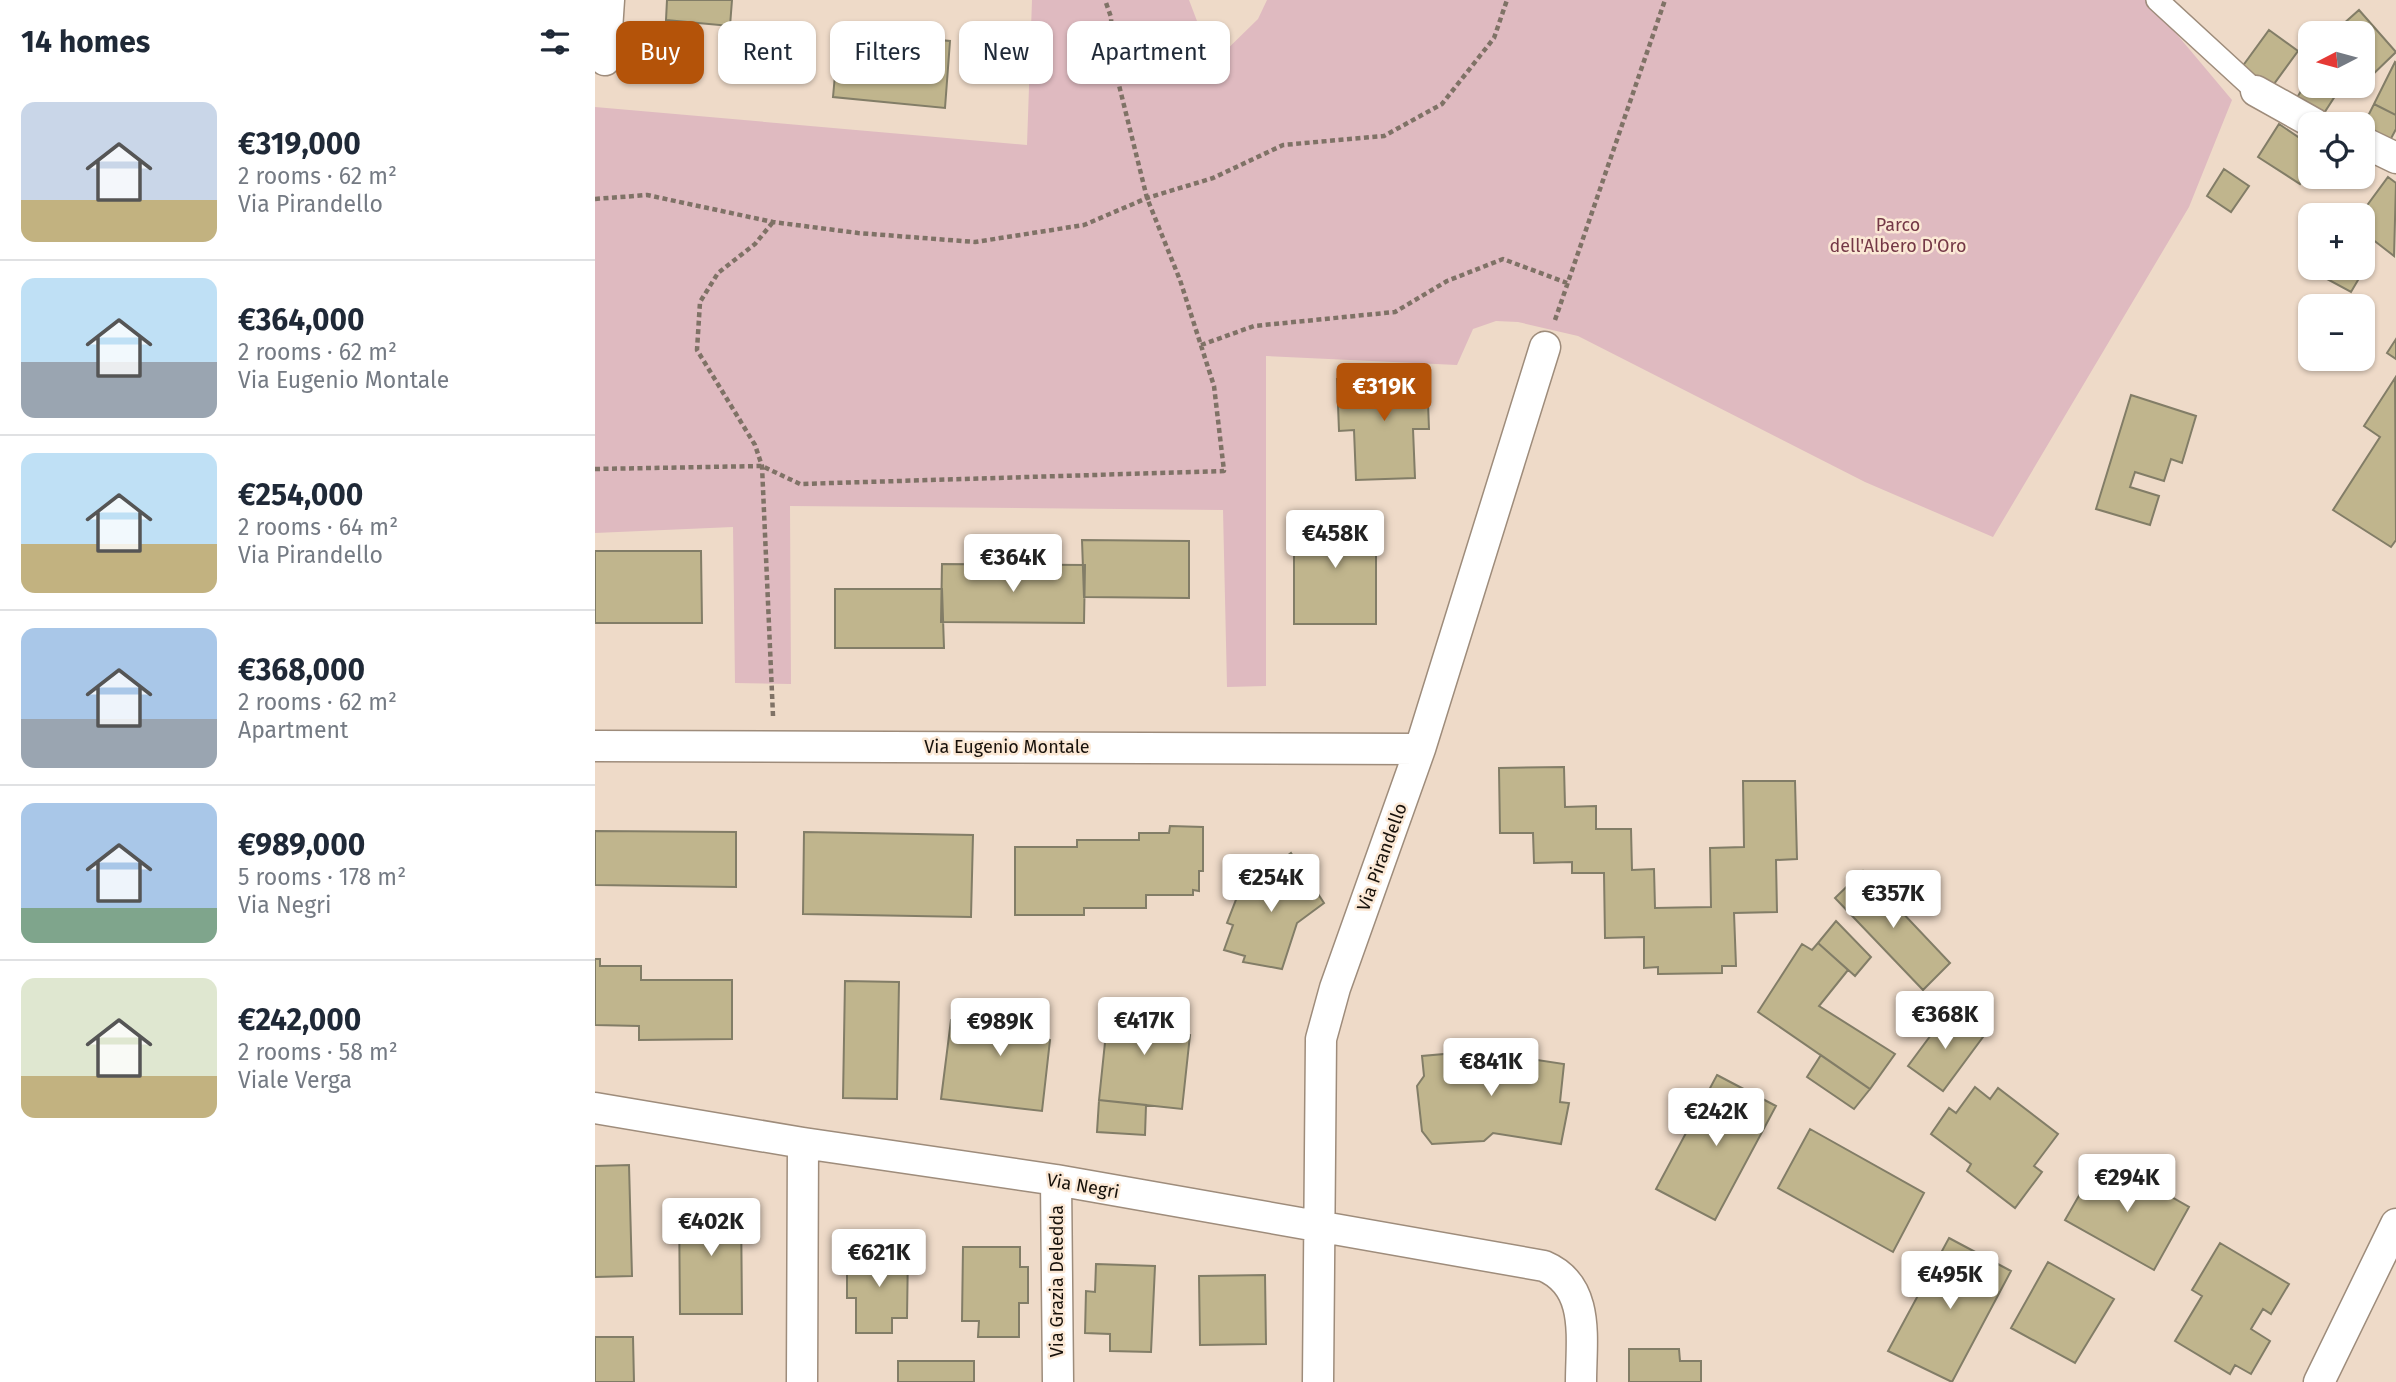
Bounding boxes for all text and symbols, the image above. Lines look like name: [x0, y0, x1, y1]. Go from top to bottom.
chip: Buy: [616, 21, 704, 84]
chip: Rent: [718, 21, 816, 84]
chip: Filters: [830, 21, 945, 84]
chip: New: [959, 21, 1053, 84]
chip: Apartment: [1067, 21, 1230, 84]
north arrow: [2298, 21, 2375, 98]
map controls: [2298, 21, 2375, 371]
icon: filters: [536, 23, 574, 61]
text: 14 homes: [21, 24, 150, 60]
button: locate: [2298, 112, 2375, 189]
text: €319,000: [238, 126, 361, 162]
icon: home: [77, 130, 161, 214]
text: 2 rooms · 62 m²: [238, 162, 397, 190]
text: Via Pirandello: [238, 190, 383, 218]
button: +: [2298, 203, 2375, 280]
park label: Parco dell'Albero D'Oro: [1830, 214, 1966, 257]
button: −: [2298, 294, 2375, 371]
text: €364,000: [238, 302, 365, 338]
icon: home: [77, 306, 161, 390]
text: 2 rooms · 62 m²: [238, 338, 397, 366]
pin: €319K: [1335, 364, 1433, 423]
text: Via Eugenio Montale: [238, 366, 449, 394]
text: €319K: [1352, 372, 1416, 400]
text: €254,000: [238, 477, 363, 513]
icon: home: [77, 481, 161, 565]
pin: €458K: [1286, 510, 1384, 570]
text: 2 rooms · 64 m²: [238, 513, 398, 541]
text: €458K: [1302, 519, 1368, 547]
pin: €364K: [964, 534, 1062, 594]
text: Via Pirandello: [238, 541, 383, 569]
text: €364K: [980, 543, 1046, 571]
text: €368,000: [238, 652, 365, 688]
icon: home: [77, 656, 161, 740]
text: 2 rooms · 62 m²: [238, 688, 397, 716]
text: Apartment: [238, 716, 348, 744]
street label: Via Eugenio Montale: [924, 736, 1090, 758]
street label: Via Pirandello: [1352, 800, 1412, 914]
text: €989,000: [238, 827, 365, 863]
icon: home: [77, 831, 161, 915]
pin: €254K: [1222, 855, 1320, 914]
text: 5 rooms · 178 m²: [238, 863, 406, 891]
text: €254K: [1238, 863, 1304, 891]
pin: €357K: [1844, 870, 1942, 930]
text: €357K: [1862, 879, 1924, 907]
text: Via Negri: [238, 891, 331, 919]
pin: €368K: [1896, 992, 1994, 1051]
pin: €989K: [951, 998, 1049, 1058]
pin: €417K: [1095, 998, 1193, 1057]
text: €368K: [1912, 1000, 1978, 1028]
text: €242,000: [238, 1002, 361, 1038]
icon: home: [77, 1006, 161, 1090]
text: €417K: [1114, 1006, 1174, 1034]
text: €989K: [967, 1007, 1033, 1035]
text: 2 rooms · 58 m²: [238, 1038, 398, 1066]
pin: €841K: [1442, 1038, 1540, 1098]
text: €841K: [1459, 1047, 1523, 1075]
text: Viale Verga: [238, 1066, 352, 1094]
pin: €242K: [1667, 1088, 1765, 1148]
text: €242K: [1684, 1097, 1748, 1125]
pin: €294K: [2078, 1154, 2176, 1214]
text: €294K: [2094, 1163, 2160, 1191]
street label: Via Negri: [1045, 1169, 1121, 1203]
pin: €402K: [662, 1198, 760, 1258]
street label: Via Grazia Deledda: [1046, 1205, 1068, 1357]
text: €402K: [678, 1207, 744, 1235]
pin: €621K: [830, 1230, 928, 1289]
text: €621K: [848, 1238, 910, 1266]
pin: €495K: [1901, 1252, 1999, 1311]
text: €495K: [1917, 1260, 1983, 1288]

